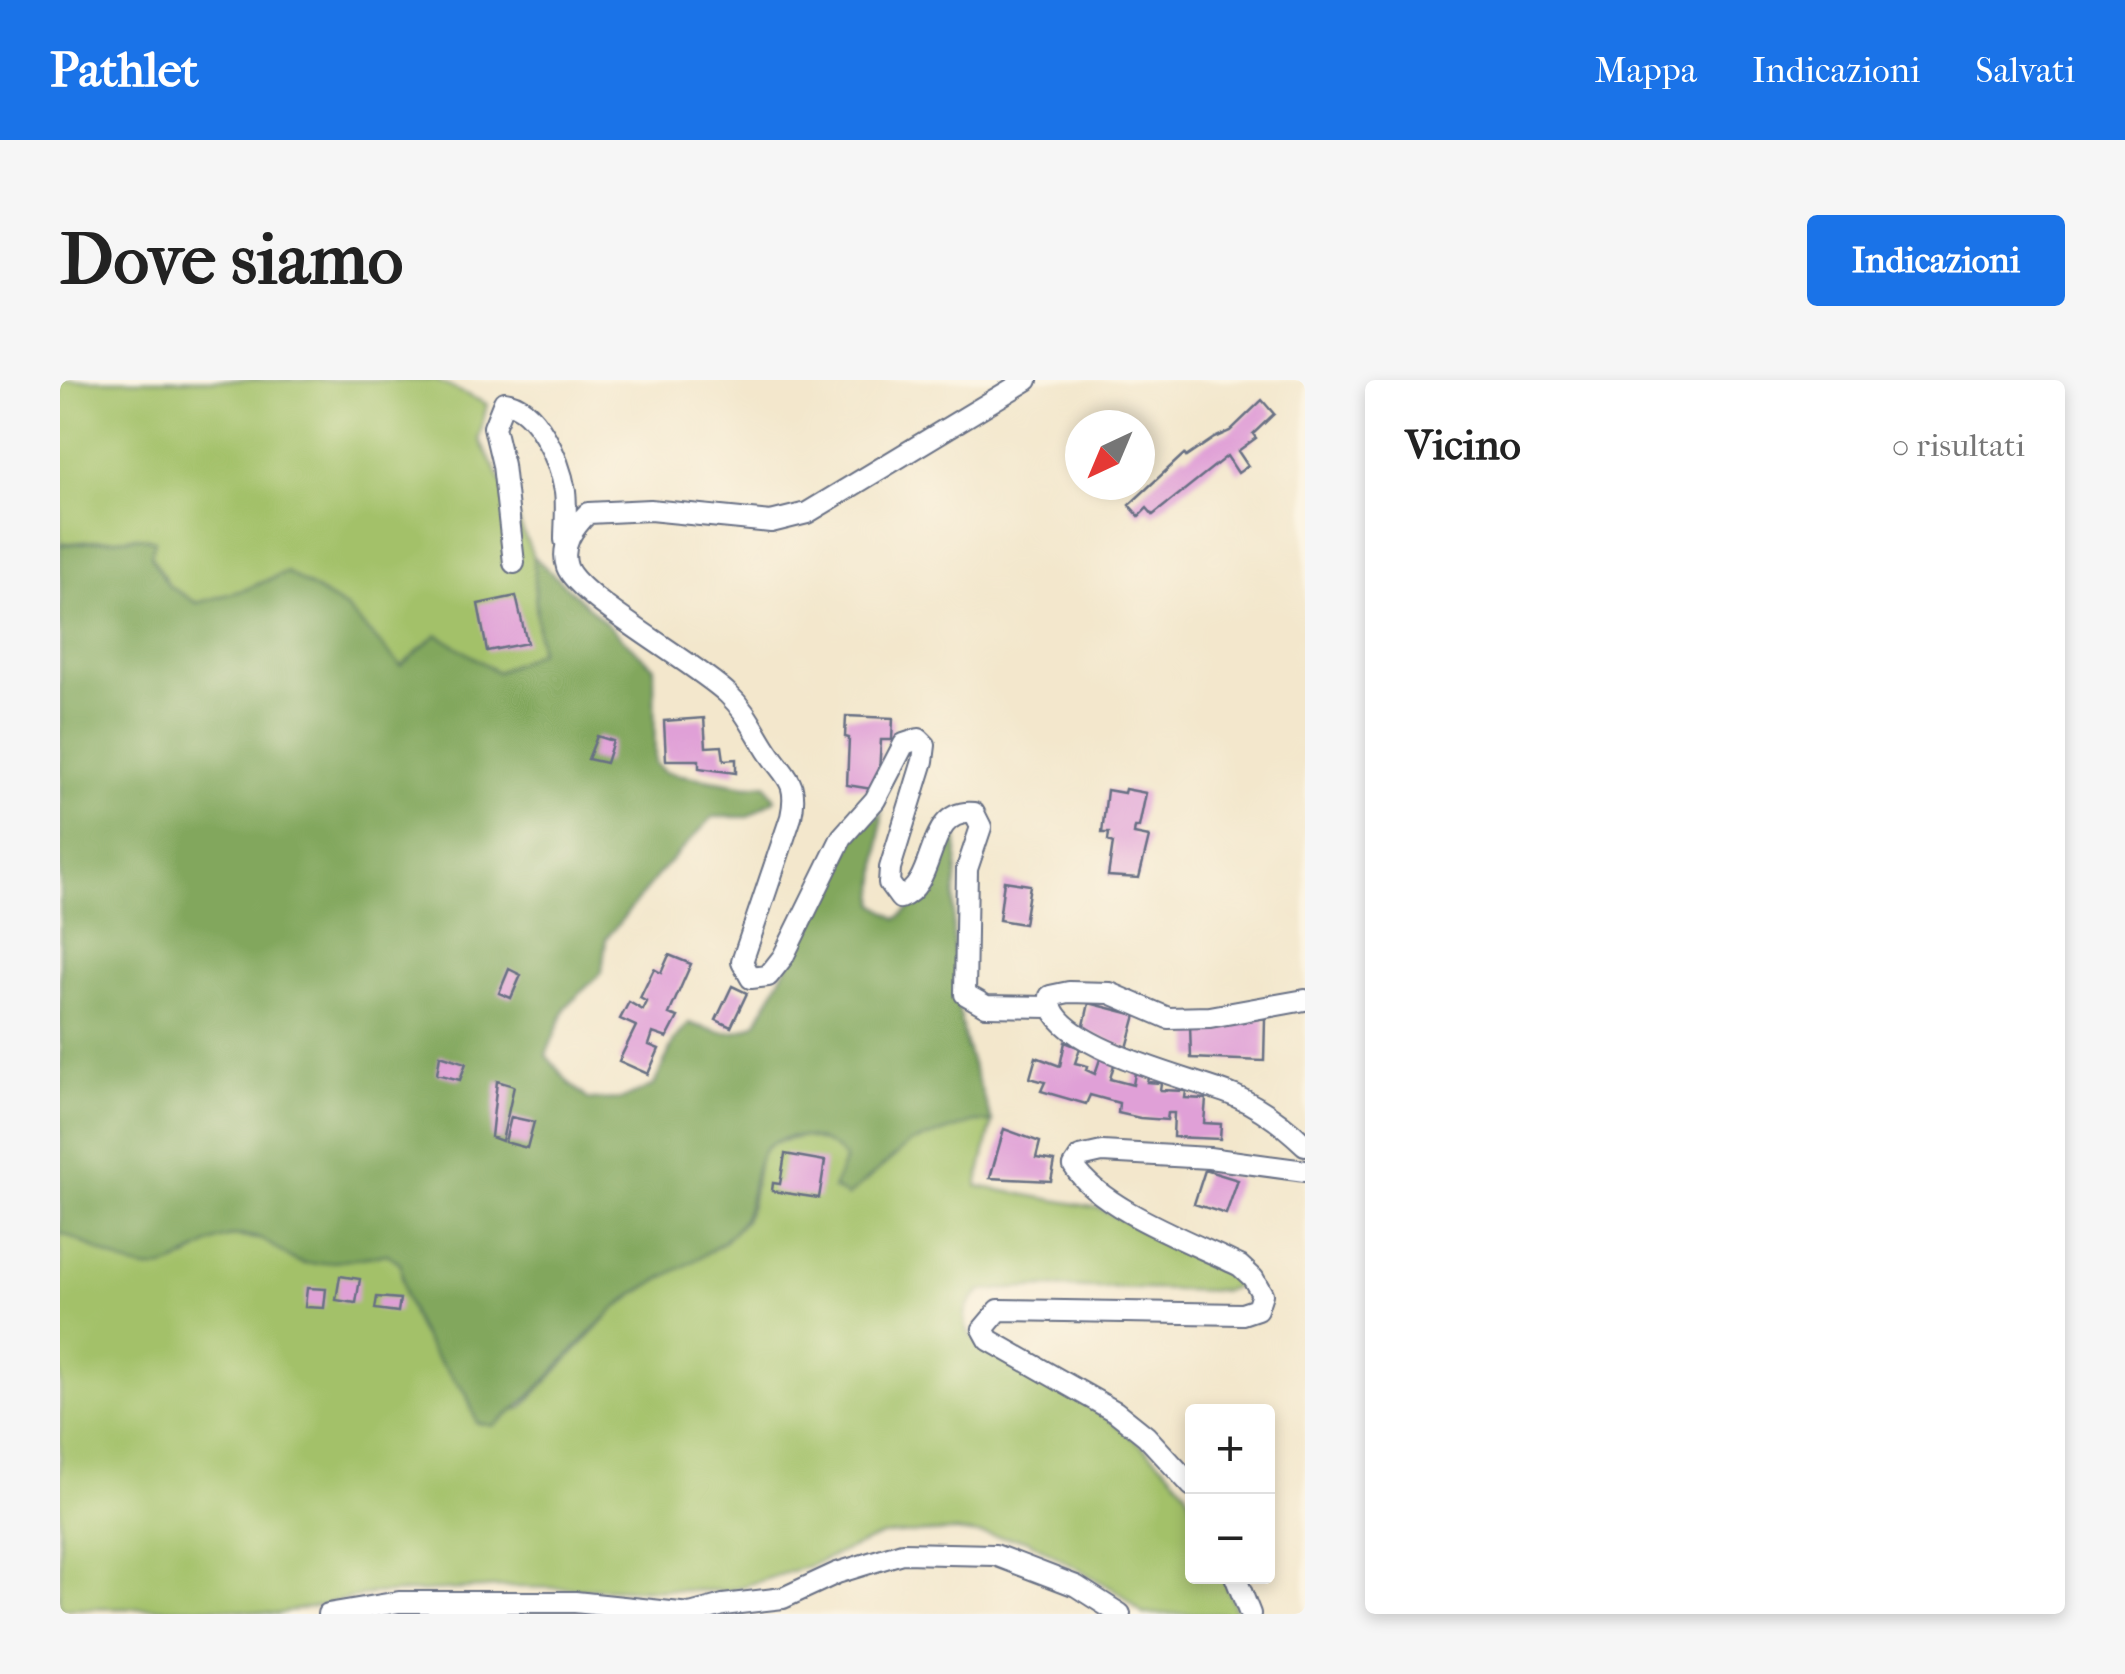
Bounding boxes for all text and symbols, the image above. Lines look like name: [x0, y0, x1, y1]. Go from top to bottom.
text: Pathlet: [50, 42, 199, 98]
text: Mappa: [1595, 50, 1697, 91]
text: Indicazioni: [1752, 50, 1920, 91]
text: Salvati: [1975, 50, 2075, 91]
button: Indicazioni: [1807, 215, 2065, 306]
text: Dove siamo: [60, 219, 403, 301]
north arrow: [1065, 410, 1155, 500]
text: Vicino: [1405, 421, 1521, 470]
text: 0 risultati: [1892, 427, 2025, 464]
map controls: [1185, 1404, 1275, 1584]
button: +: [1185, 1404, 1275, 1494]
button: −: [1185, 1494, 1275, 1584]

